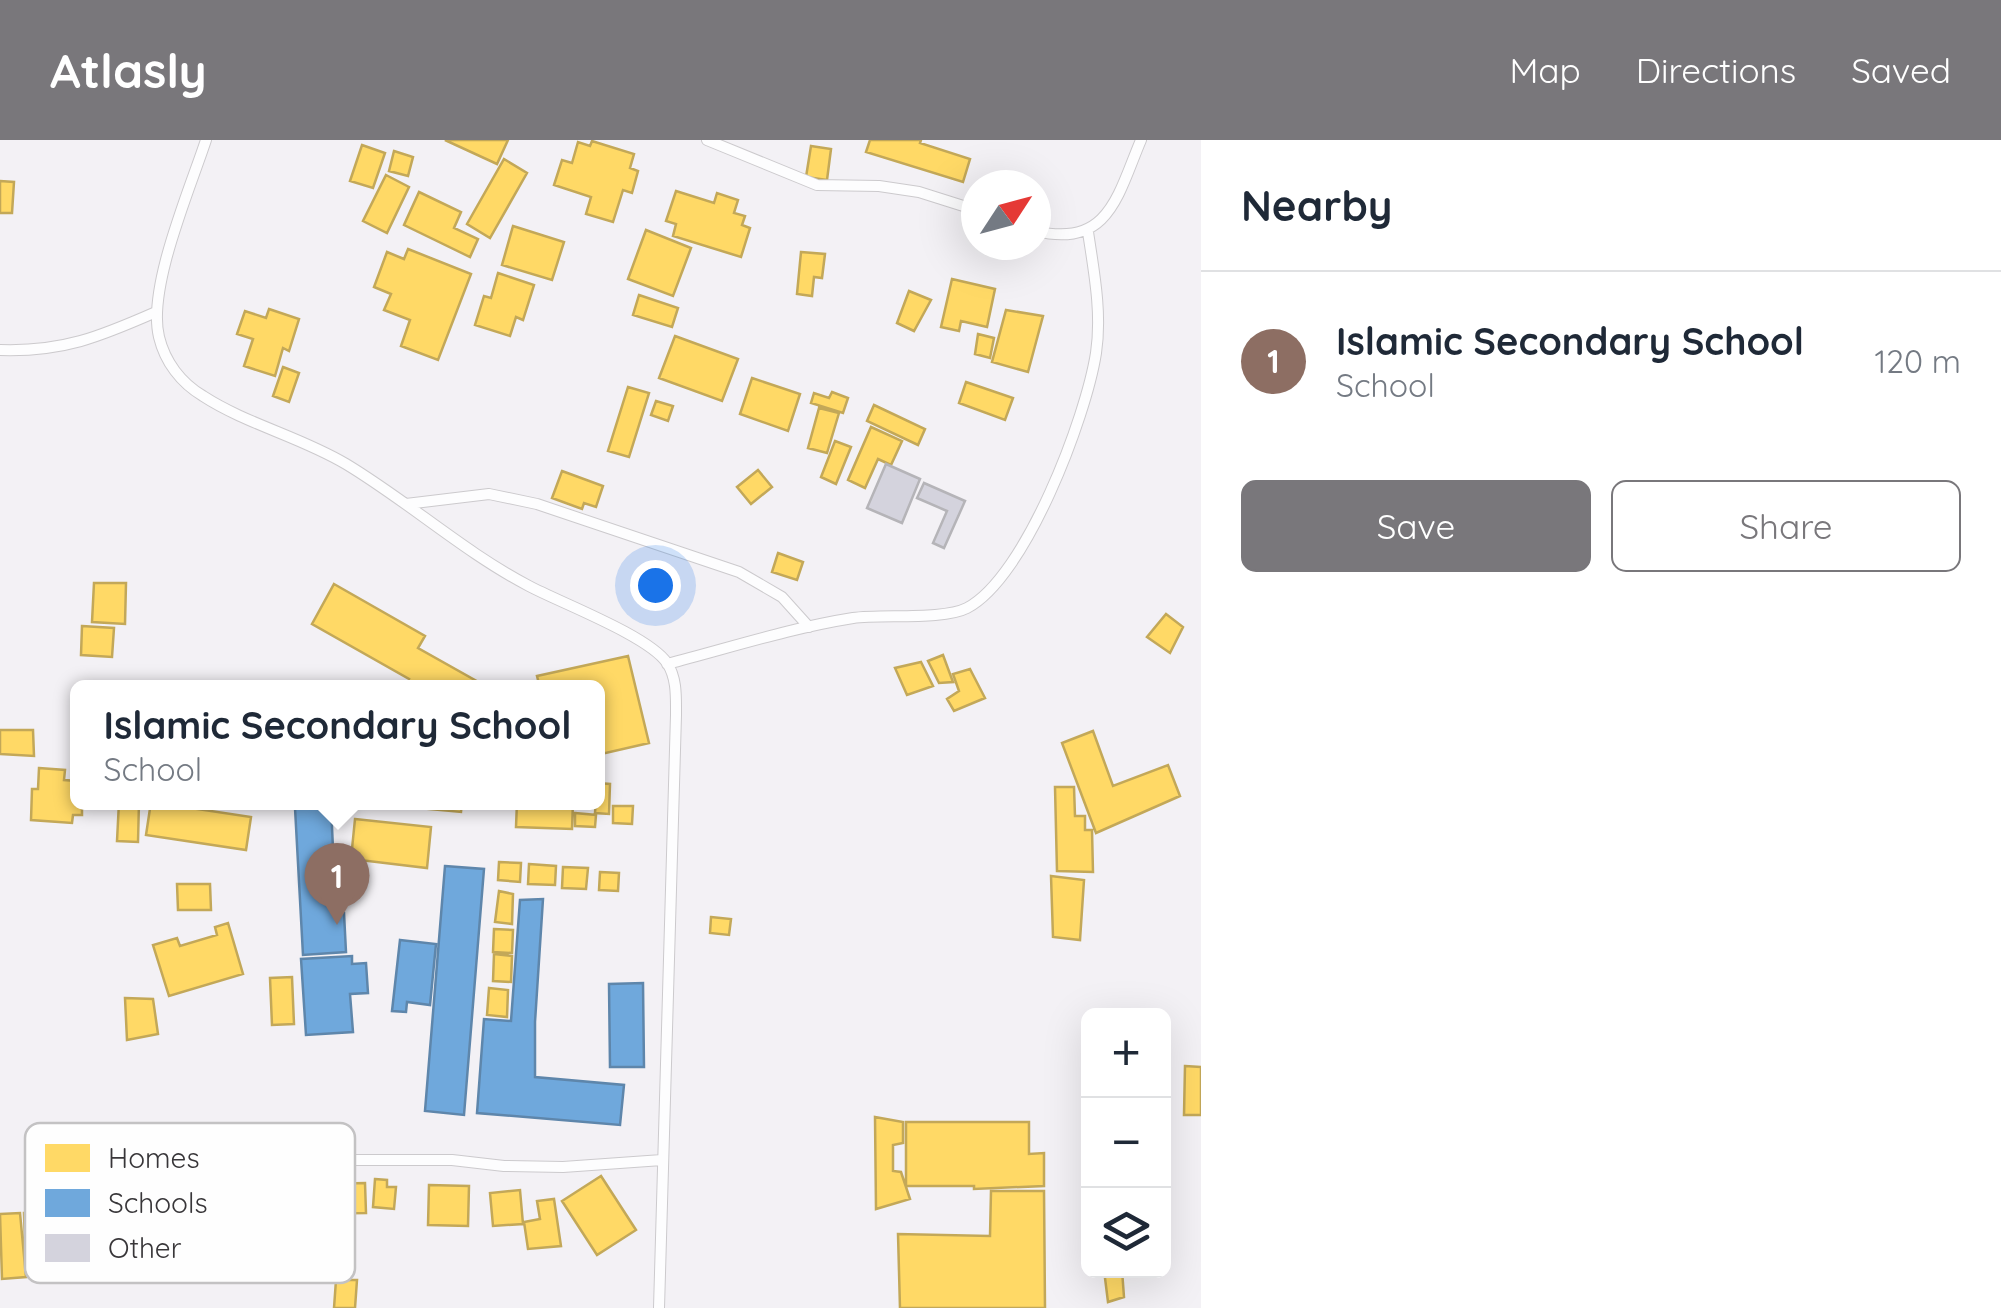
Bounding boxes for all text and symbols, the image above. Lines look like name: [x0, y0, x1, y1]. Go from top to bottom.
text: Atlasly: [50, 40, 207, 100]
text: Map: [1509, 48, 1581, 92]
text: Directions: [1636, 48, 1796, 92]
text: Saved: [1851, 48, 1951, 92]
north arrow: [961, 170, 1051, 260]
text: Nearby: [1241, 179, 1392, 232]
text: Islamic Secondary School: [1336, 317, 1804, 365]
text: 1: [1267, 341, 1280, 381]
text: 120 m: [1874, 341, 1961, 381]
text: School: [1336, 365, 1435, 405]
button: Save: [1241, 480, 1591, 572]
button: Share: [1611, 480, 1961, 572]
your location: [630, 560, 681, 611]
popup: [70, 680, 605, 810]
text: Islamic Secondary School: [103, 701, 572, 749]
text: School: [103, 749, 202, 789]
pin: 1: [304, 842, 370, 925]
map controls: [1081, 1008, 1171, 1278]
button: +: [1081, 1008, 1171, 1098]
button: −: [1081, 1098, 1171, 1188]
legend: [25, 1123, 355, 1283]
text: Homes: [108, 1140, 200, 1175]
text: Schools: [108, 1185, 208, 1220]
button: layers: [1081, 1188, 1171, 1278]
text: Other: [108, 1230, 182, 1265]

